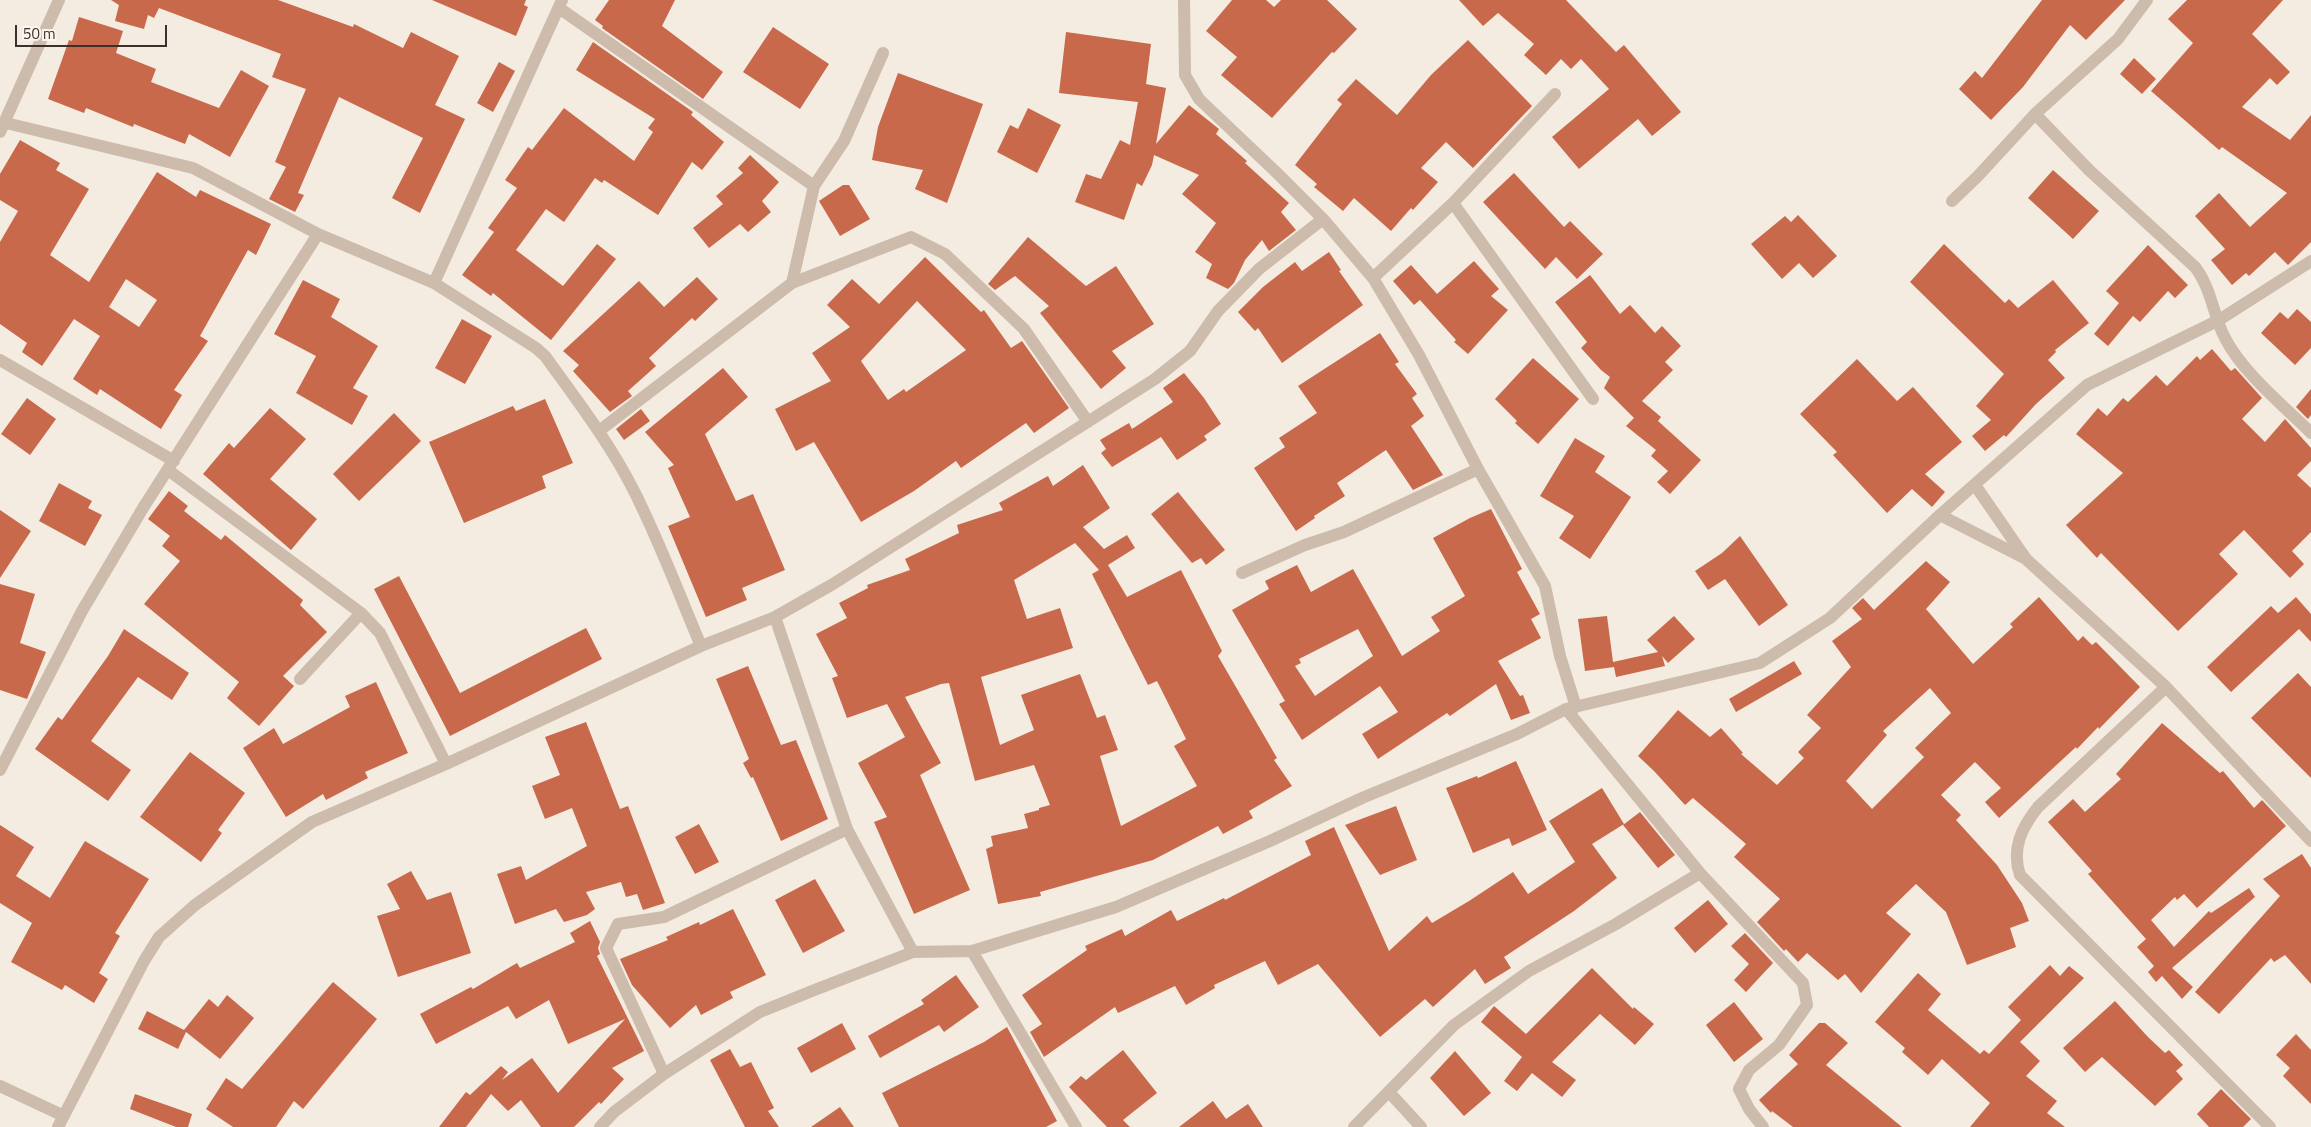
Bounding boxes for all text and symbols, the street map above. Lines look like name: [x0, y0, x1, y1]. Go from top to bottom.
scale bar: [18, 15, 170, 47]
text: 50 m: [23, 22, 56, 45]

